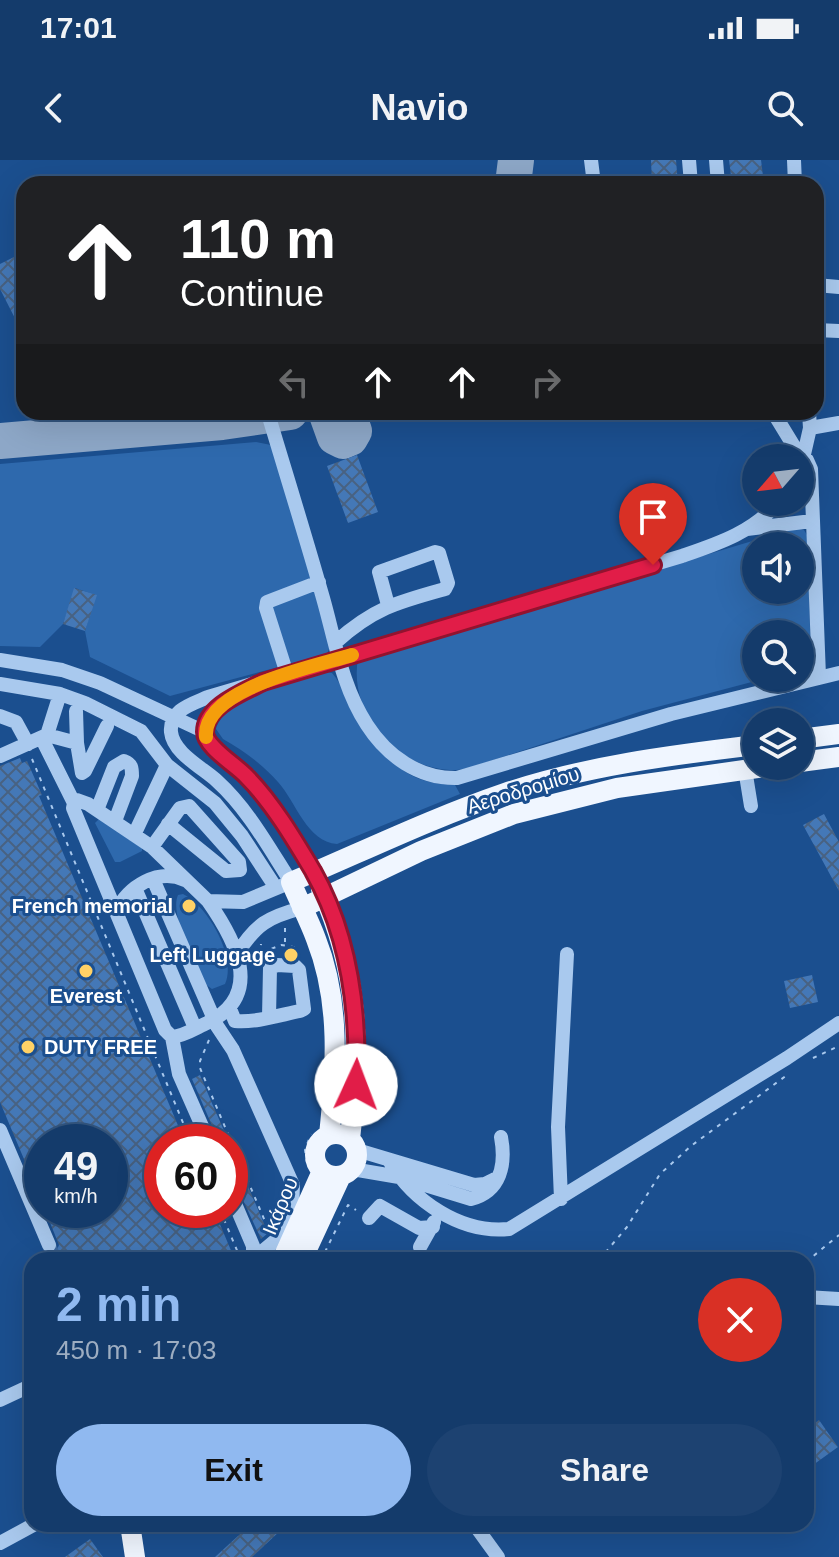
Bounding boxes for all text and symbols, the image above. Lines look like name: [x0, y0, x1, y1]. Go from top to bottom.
text: 17:01: [40, 11, 117, 44]
icon: back: [32, 86, 76, 130]
icon: search: [763, 86, 807, 130]
text: Navio: [370, 87, 469, 128]
text: 110 m: [180, 207, 336, 270]
icon: ahead: [48, 208, 152, 312]
text: Continue: [180, 273, 324, 314]
icon: left: [272, 360, 316, 404]
icon: ahead: [356, 360, 400, 404]
icon: ahead: [440, 360, 484, 404]
icon: right: [524, 360, 568, 404]
north arrow: [742, 444, 814, 516]
map controls: [742, 444, 814, 780]
pin: [619, 483, 687, 565]
icon: arrive: [631, 495, 675, 539]
button: sound: [742, 532, 814, 604]
button: search: [742, 620, 814, 692]
button: layers: [742, 708, 814, 780]
street label: Αεροδρομίου: [464, 762, 582, 818]
place label: French memorial: [12, 895, 173, 917]
marker: French memorial: [180, 897, 198, 915]
place label: Left Luggage: [149, 944, 275, 966]
marker: Left Luggage: [282, 946, 300, 964]
marker: Everest: [77, 962, 95, 980]
place label: Everest: [50, 985, 122, 1007]
place label: DUTY FREE: [44, 1036, 157, 1058]
marker: DUTY FREE: [19, 1038, 37, 1056]
position arrow: [314, 1043, 398, 1127]
speed limit sign: 60: [144, 1124, 248, 1228]
text: 49: [54, 1144, 98, 1188]
street label: Ικάρου: [258, 1174, 302, 1238]
text: km/h: [54, 1185, 98, 1207]
text: 2 min: [56, 1278, 181, 1331]
button: close: [698, 1278, 782, 1362]
text: 450 m · 17:03: [56, 1335, 216, 1365]
button: Exit: [56, 1424, 411, 1516]
button: Share: [427, 1424, 782, 1516]

